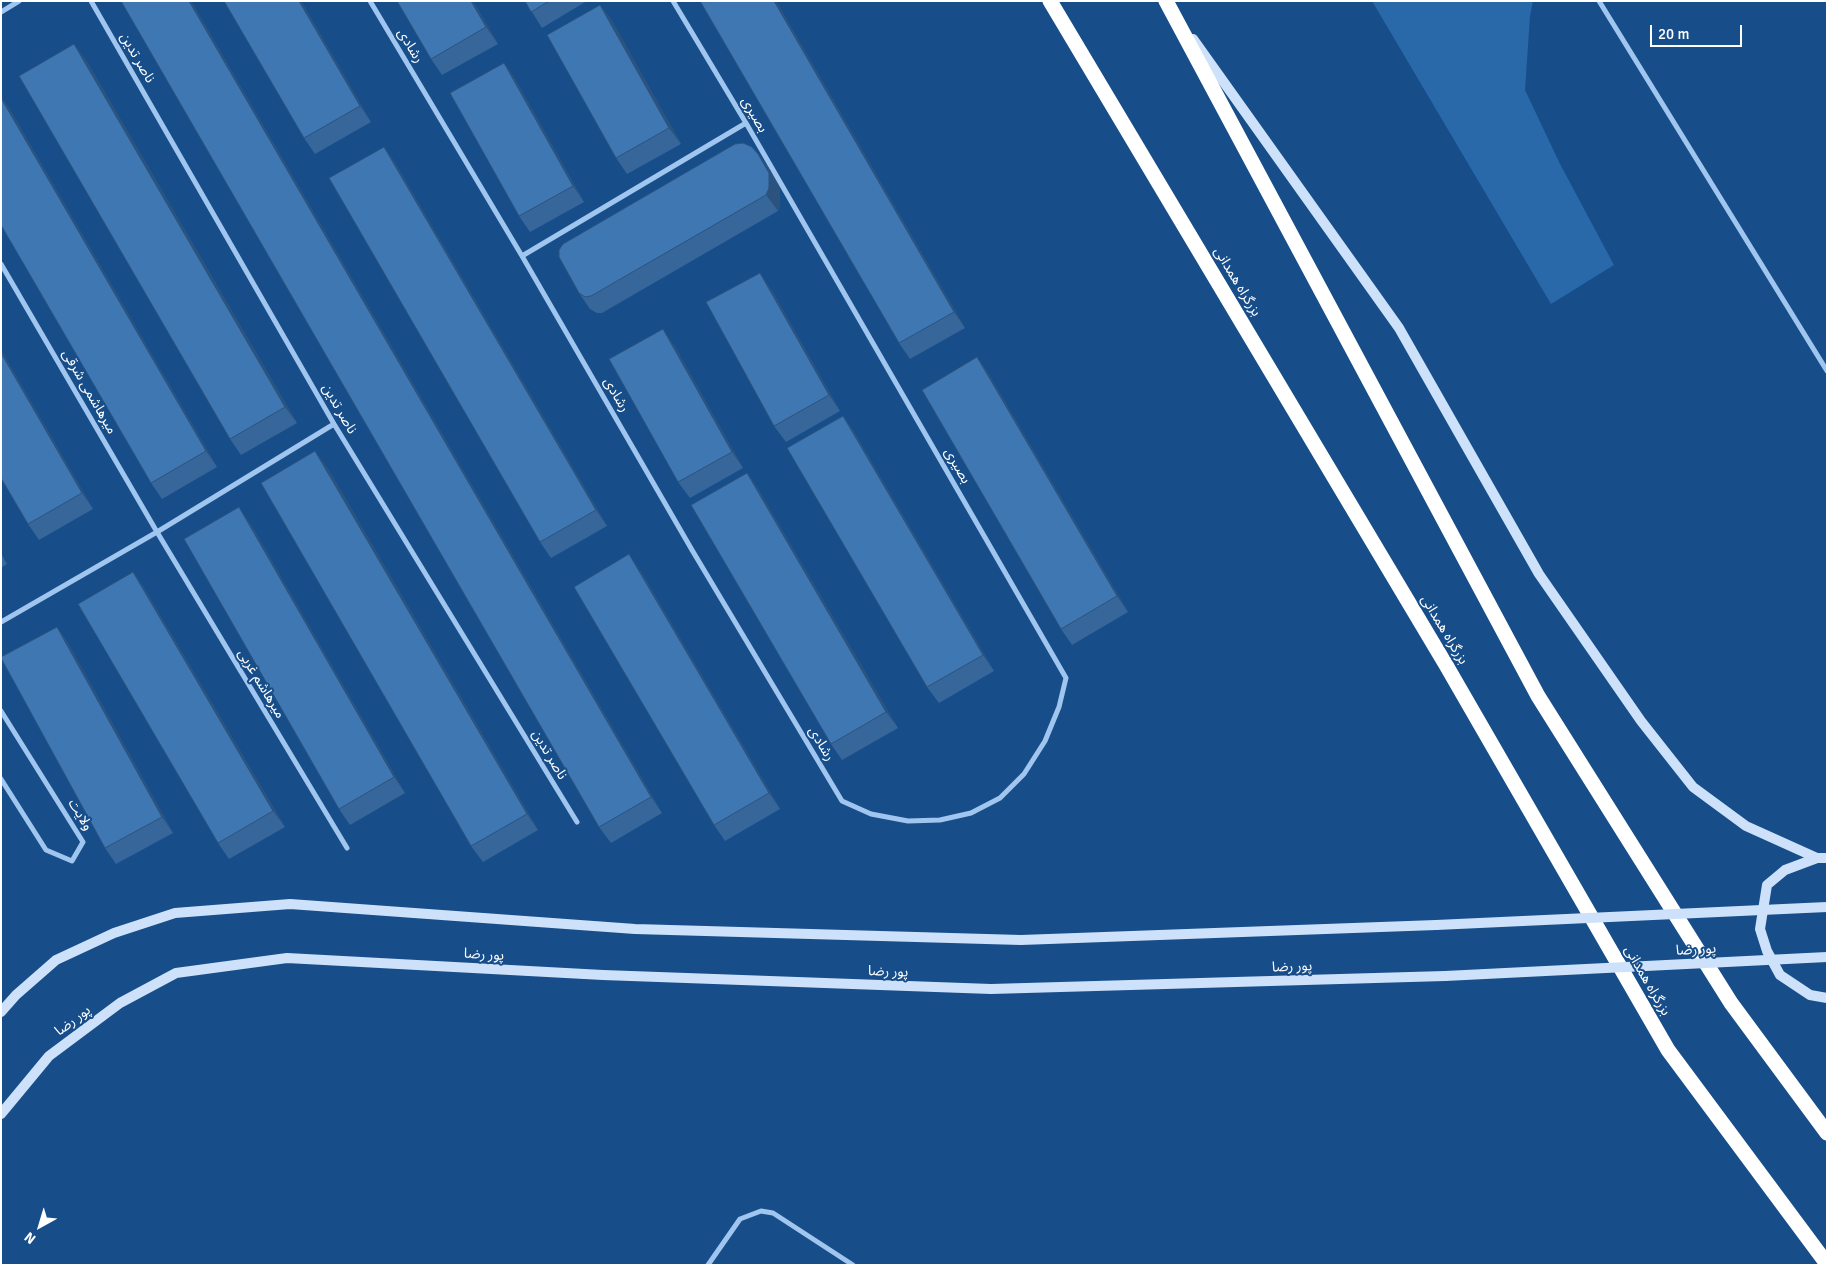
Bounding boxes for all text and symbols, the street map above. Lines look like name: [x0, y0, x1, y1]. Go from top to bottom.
scale bar: [1653, 15, 1746, 47]
text: 20 m: [1658, 25, 1689, 43]
street label: رشادی: [393, 26, 427, 66]
street label: ناصر تدین: [116, 30, 158, 86]
street label: بصیری: [737, 94, 771, 136]
street label: بزرگراه همدانی: [1210, 244, 1264, 320]
street label: میرهاشمی شرقی: [58, 347, 120, 437]
street label: رشادی: [599, 375, 633, 415]
street label: ناصر تدین: [318, 381, 360, 437]
street label: بصیری: [940, 445, 974, 487]
street label: بزرگراه همدانی: [1417, 592, 1471, 668]
street label: میرهاشم غربی: [234, 646, 288, 722]
street label: رشادی: [804, 724, 838, 764]
street label: ناصر تدین: [528, 727, 570, 783]
street label: ولایت: [64, 796, 96, 834]
street label: پور رضا: [1675, 941, 1717, 959]
street label: بزرگراه همدانی: [1620, 943, 1674, 1019]
street label: پور رضا: [463, 946, 505, 964]
street label: پور رضا: [1271, 958, 1313, 976]
street label: پور رضا: [867, 963, 909, 981]
street label: پور رضا: [52, 1002, 94, 1040]
north arrow: [15, 1201, 65, 1251]
text: N: [21, 1228, 39, 1248]

